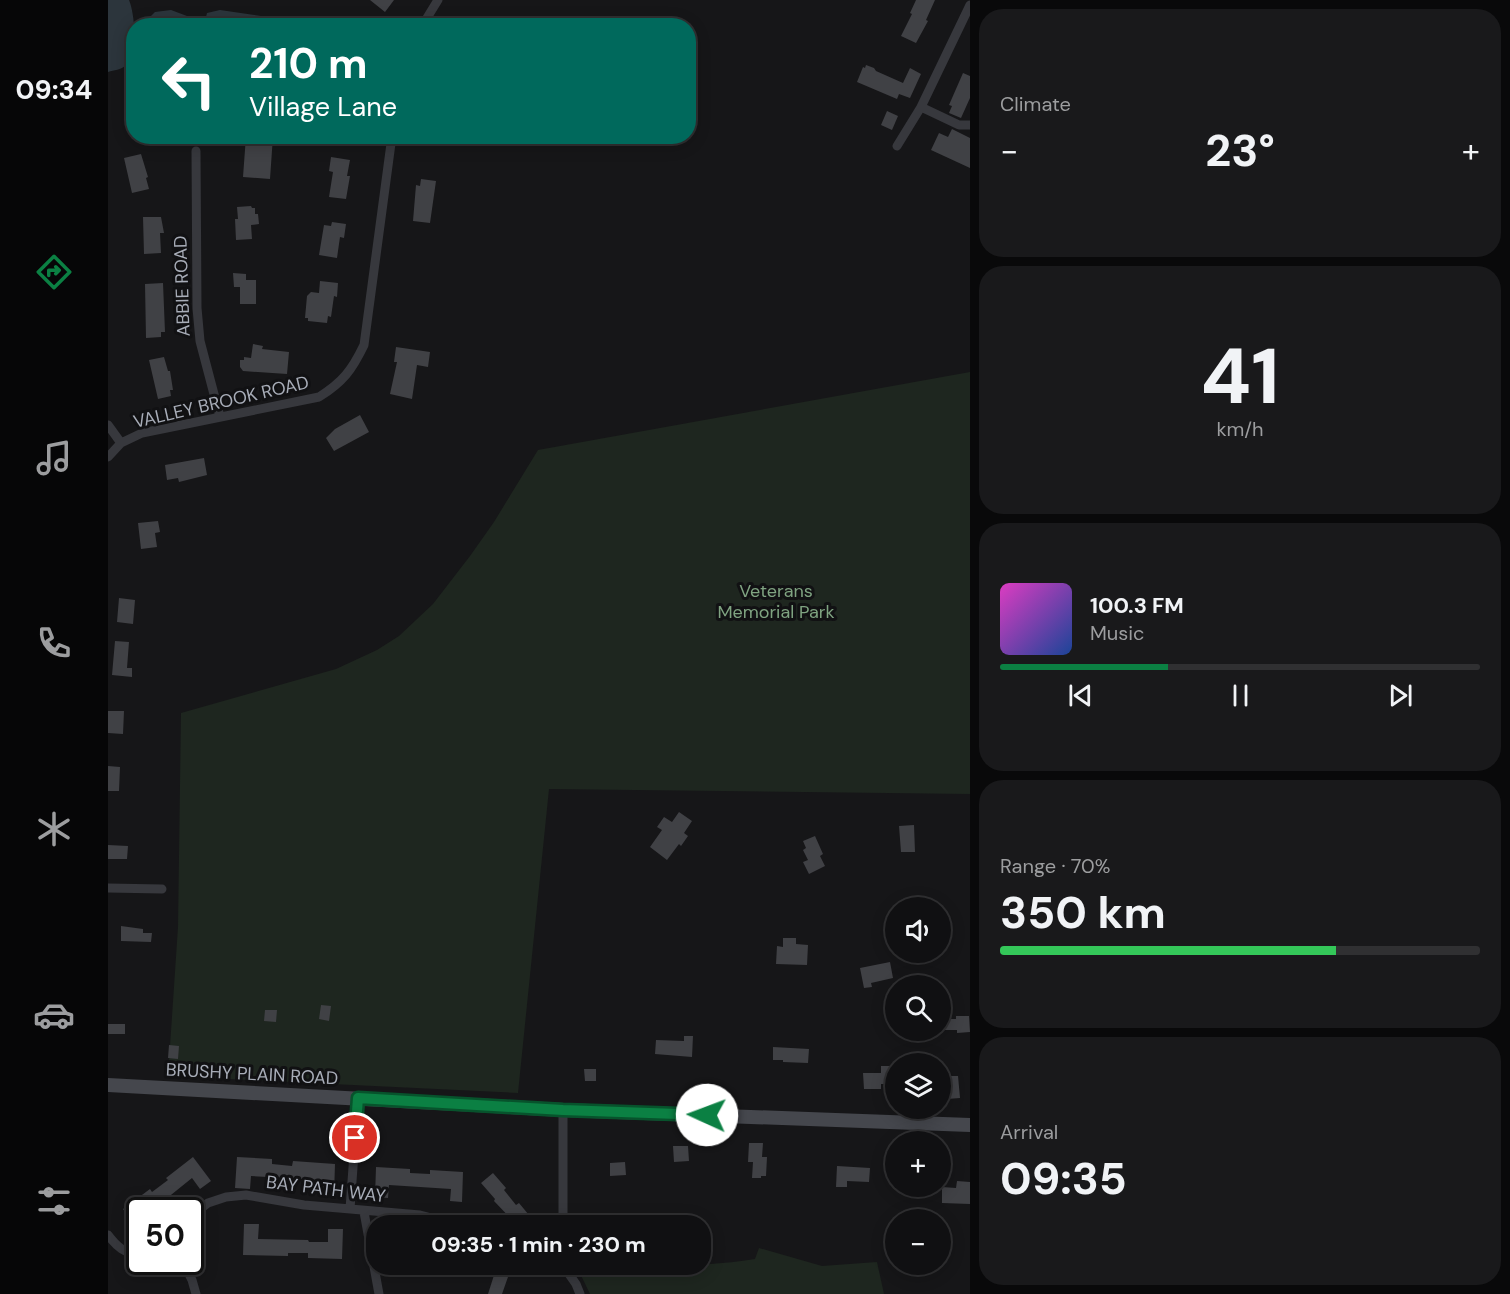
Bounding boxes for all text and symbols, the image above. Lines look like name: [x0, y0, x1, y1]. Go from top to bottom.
text: 210 m: [249, 36, 367, 91]
icon: left: [150, 42, 228, 120]
text: 09:34: [16, 72, 92, 107]
text: Village Lane: [249, 89, 397, 124]
text: Climate: [1000, 91, 1071, 117]
text: 23°: [1205, 121, 1275, 180]
text: −: [1000, 129, 1018, 172]
text: +: [1462, 129, 1480, 172]
street label: ABBIE ROAD: [168, 235, 196, 337]
icon: directions: [33, 251, 75, 293]
text: 41: [1200, 326, 1280, 427]
street label: VALLEY BROOK ROAD: [131, 370, 311, 434]
text: km/h: [1216, 416, 1264, 442]
icon: music: [33, 437, 75, 479]
park label: Veterans Memorial Park: [717, 579, 835, 624]
text: 100.3 FM: [1090, 591, 1184, 620]
text: Music: [1090, 620, 1145, 646]
icon: phone: [33, 622, 75, 664]
icon: previous: [1064, 679, 1097, 712]
icon: pause: [1224, 679, 1257, 712]
icon: next: [1384, 679, 1417, 712]
icon: climate: [33, 808, 75, 850]
text: Range · 70%: [1000, 853, 1110, 879]
text: 350 km: [1000, 883, 1166, 942]
map controls: [885, 897, 951, 1275]
button: sound: [885, 897, 951, 963]
button: search: [885, 975, 951, 1041]
icon: car: [33, 994, 75, 1036]
button: layers: [885, 1053, 951, 1119]
street label: BRUSHY PLAIN ROAD: [165, 1057, 339, 1091]
position arrow: [675, 1083, 739, 1147]
pin: [329, 1112, 380, 1163]
text: Arrival: [1000, 1119, 1058, 1145]
icon: arrive: [338, 1121, 371, 1154]
button: +: [885, 1131, 951, 1197]
text: 09:35: [1000, 1149, 1127, 1208]
street label: BAY PATH WAY: [265, 1170, 388, 1208]
icon: filters: [33, 1180, 75, 1222]
speed limit sign: 50: [126, 1197, 204, 1275]
button: −: [885, 1209, 951, 1275]
text: 09:35 · 1 min · 230 m: [431, 1230, 646, 1259]

